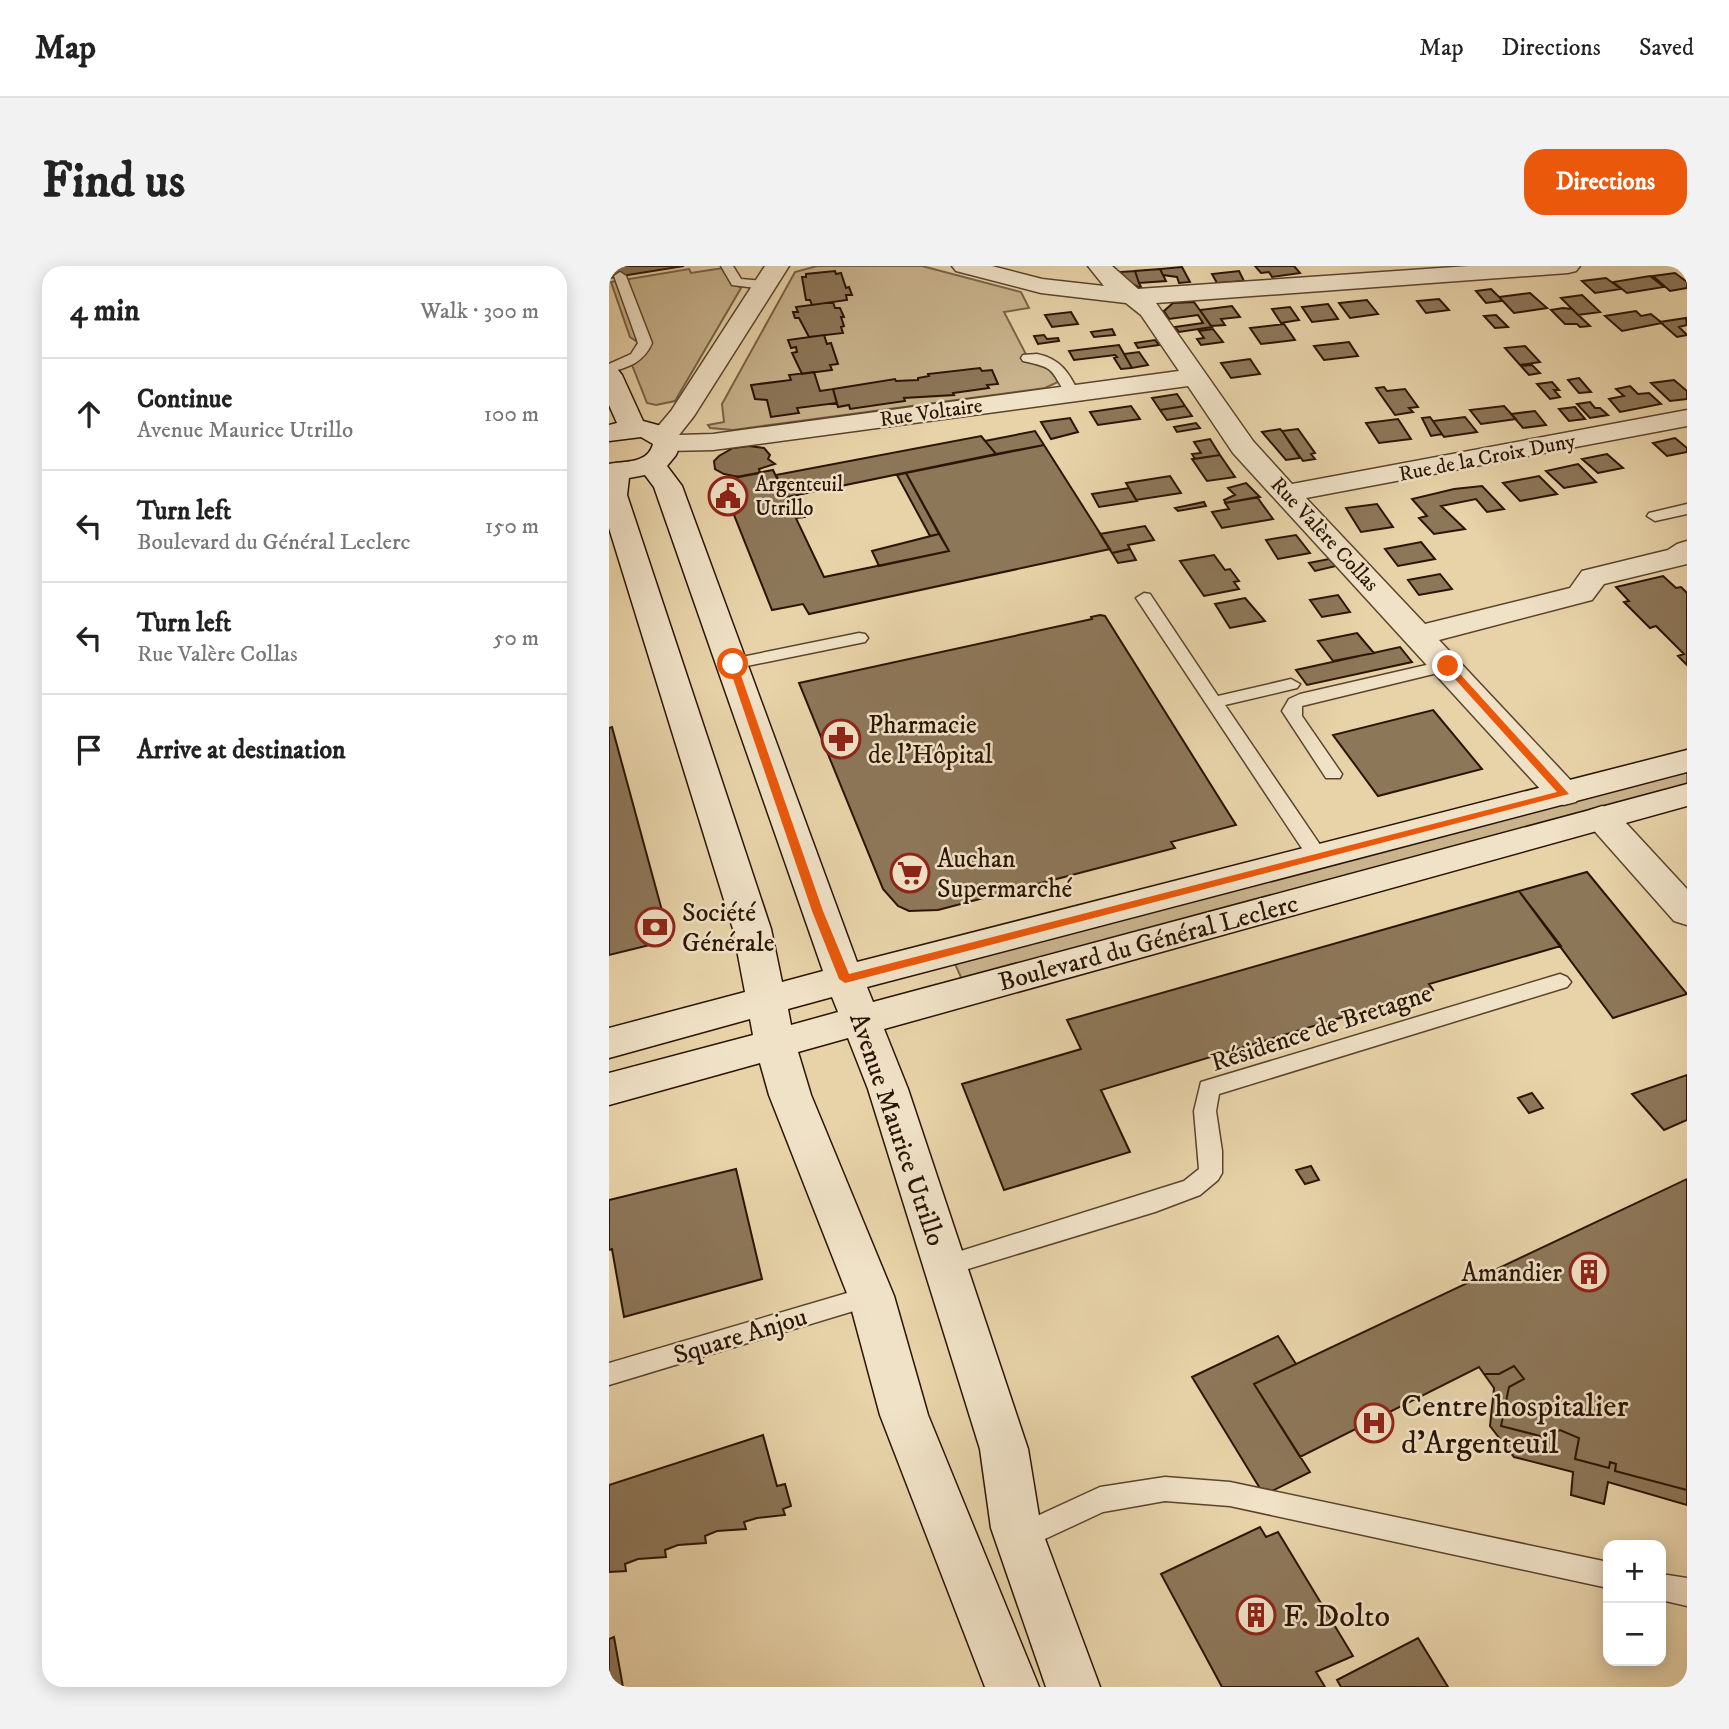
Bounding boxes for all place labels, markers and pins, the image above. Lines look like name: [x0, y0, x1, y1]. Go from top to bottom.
place label: Argenteuil Utrillo: [755, 472, 844, 522]
public building icon: Argenteuil Utrillo: [707, 475, 749, 517]
place label: Pharmacie de l'Hôpital: [868, 709, 993, 772]
pharmacy icon: Pharmacie de l'Hôpital: [820, 718, 862, 760]
place label: Auchan Supermarché: [937, 843, 1073, 906]
supermarket icon: Auchan Supermarché: [889, 852, 931, 894]
place label: Société Générale: [682, 897, 774, 960]
bank icon: Société Générale: [634, 906, 676, 948]
building icon: Amandier: [1568, 1251, 1610, 1293]
place label: Amandier: [1461, 1257, 1562, 1290]
place label: Centre hospitalier d'Argenteuil: [1401, 1387, 1628, 1464]
hospital icon: Centre hospitalier d'Argenteuil: [1353, 1402, 1395, 1444]
building icon: F. Dolto: [1235, 1594, 1277, 1636]
place label: F. Dolto: [1283, 1597, 1390, 1637]

